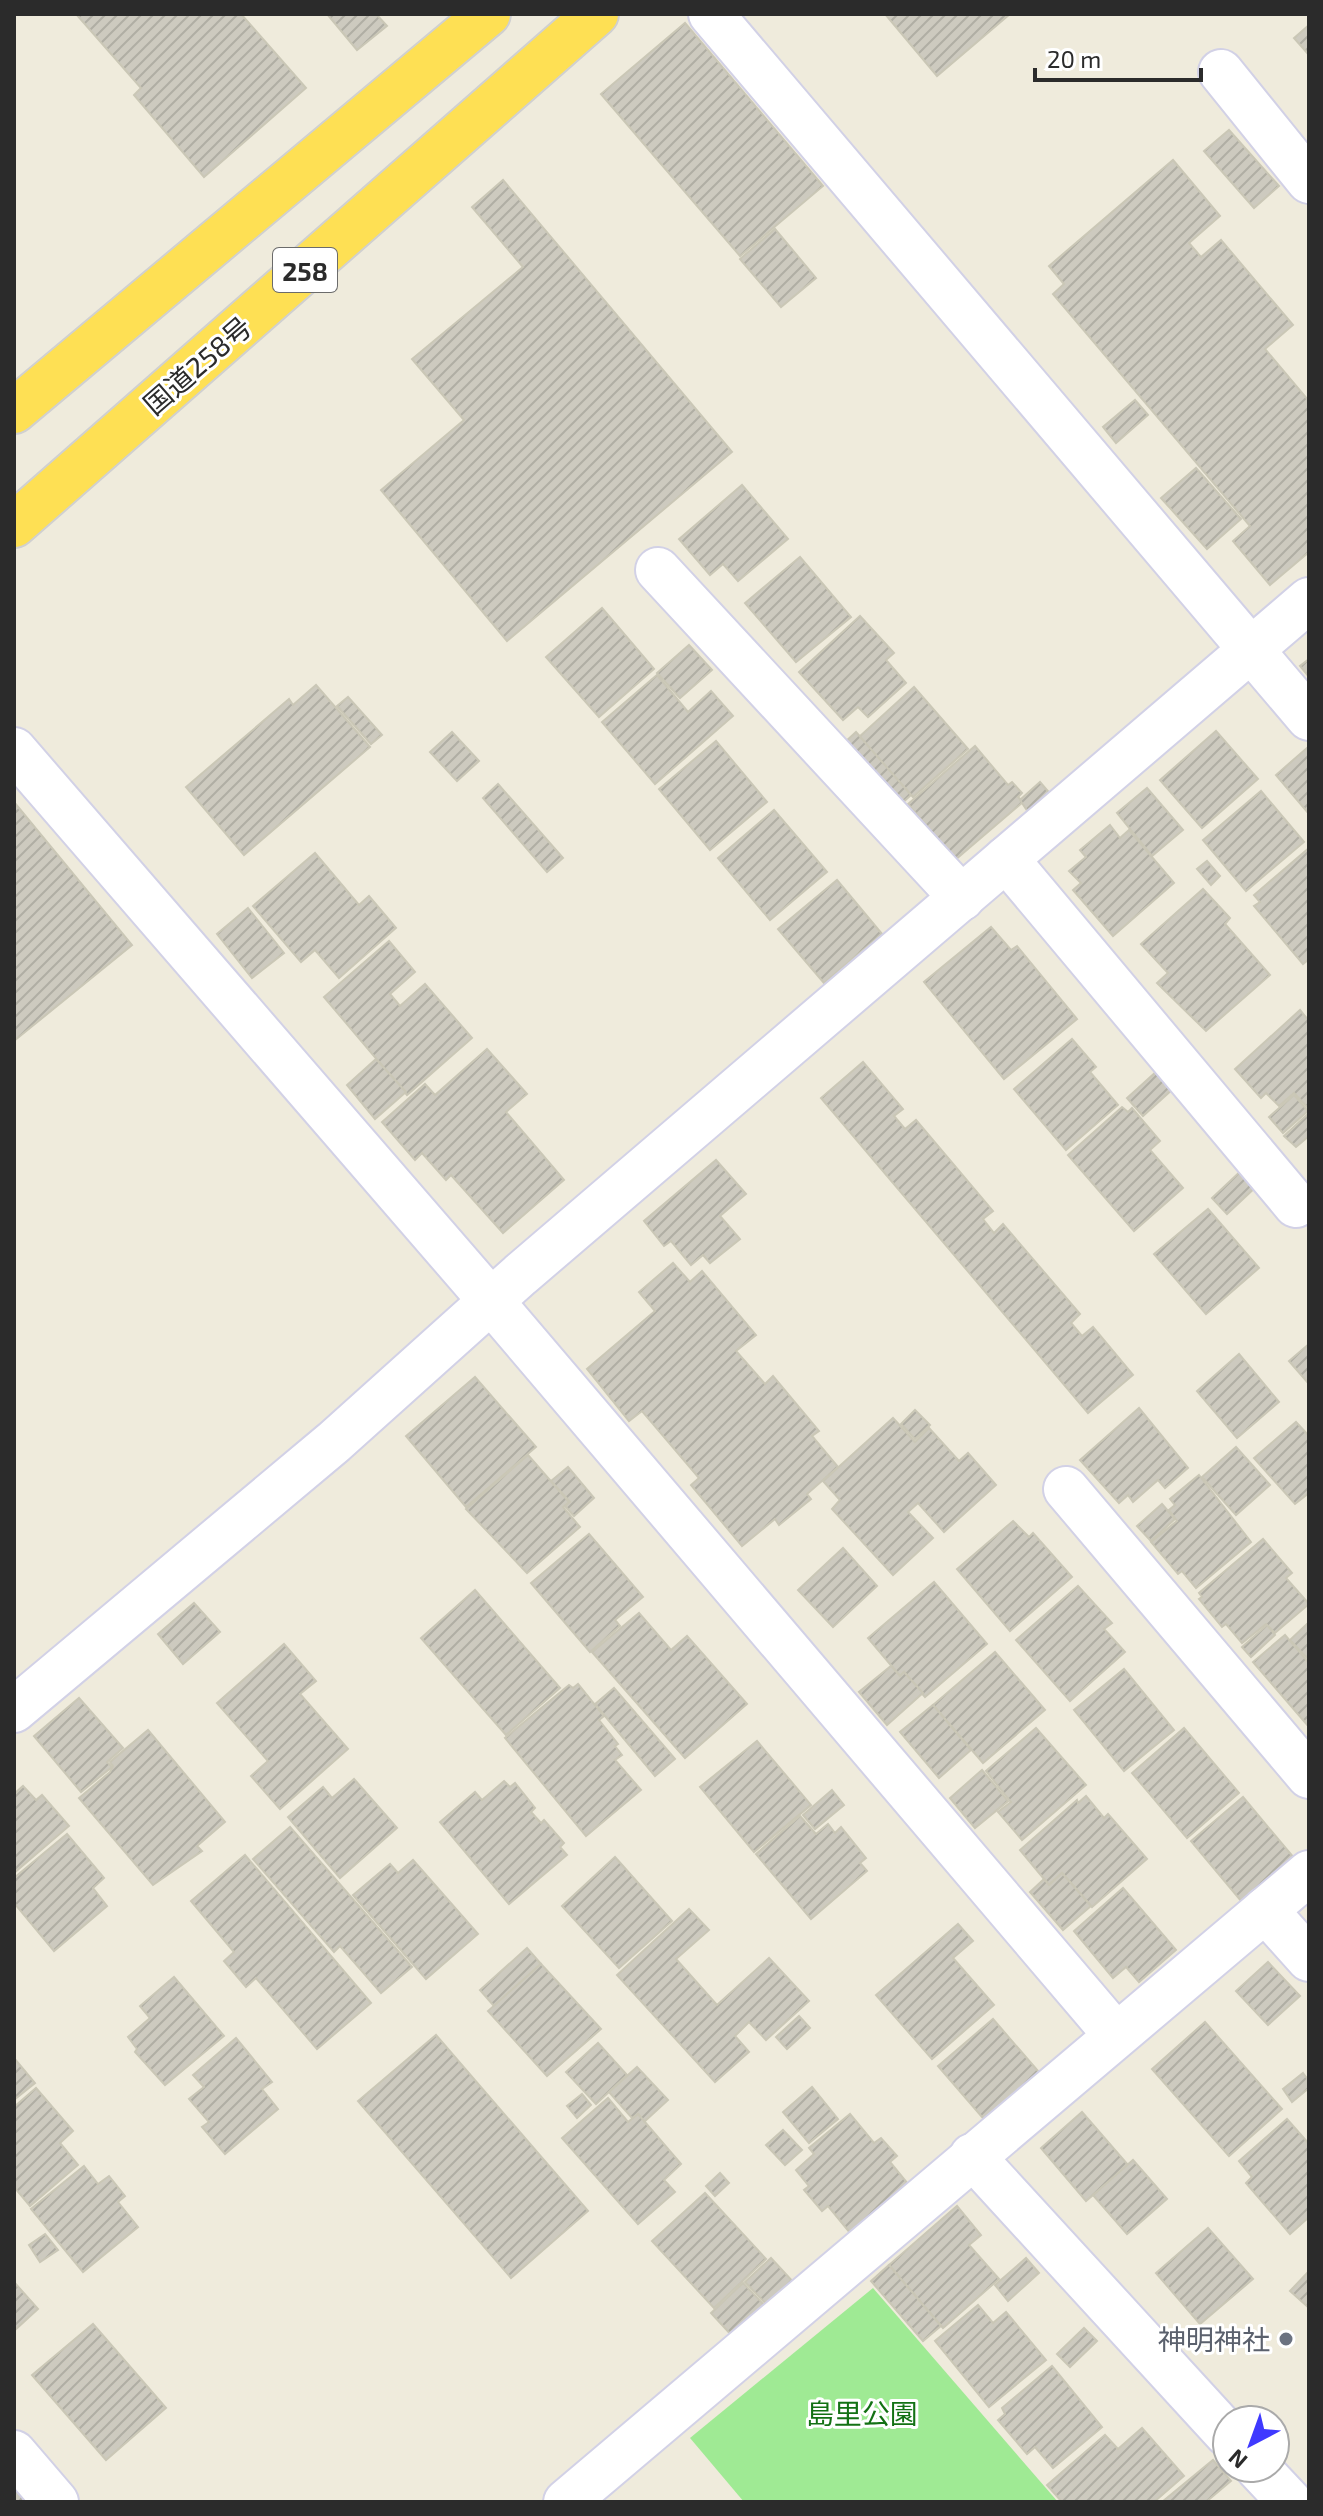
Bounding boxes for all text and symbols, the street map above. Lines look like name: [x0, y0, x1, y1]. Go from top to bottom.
scale bar: [1035, 32, 1201, 82]
text: 20 m: [1047, 44, 1101, 73]
road number: 258: [273, 248, 337, 292]
street label: 国道258号: [136, 309, 258, 421]
place label: 神明神社: [1158, 2322, 1270, 2356]
marker: 神明神社: [1277, 2330, 1295, 2348]
park label: 島里公園: [806, 2396, 918, 2430]
north arrow: [1211, 2404, 1291, 2484]
text: N: [1223, 2445, 1252, 2475]

